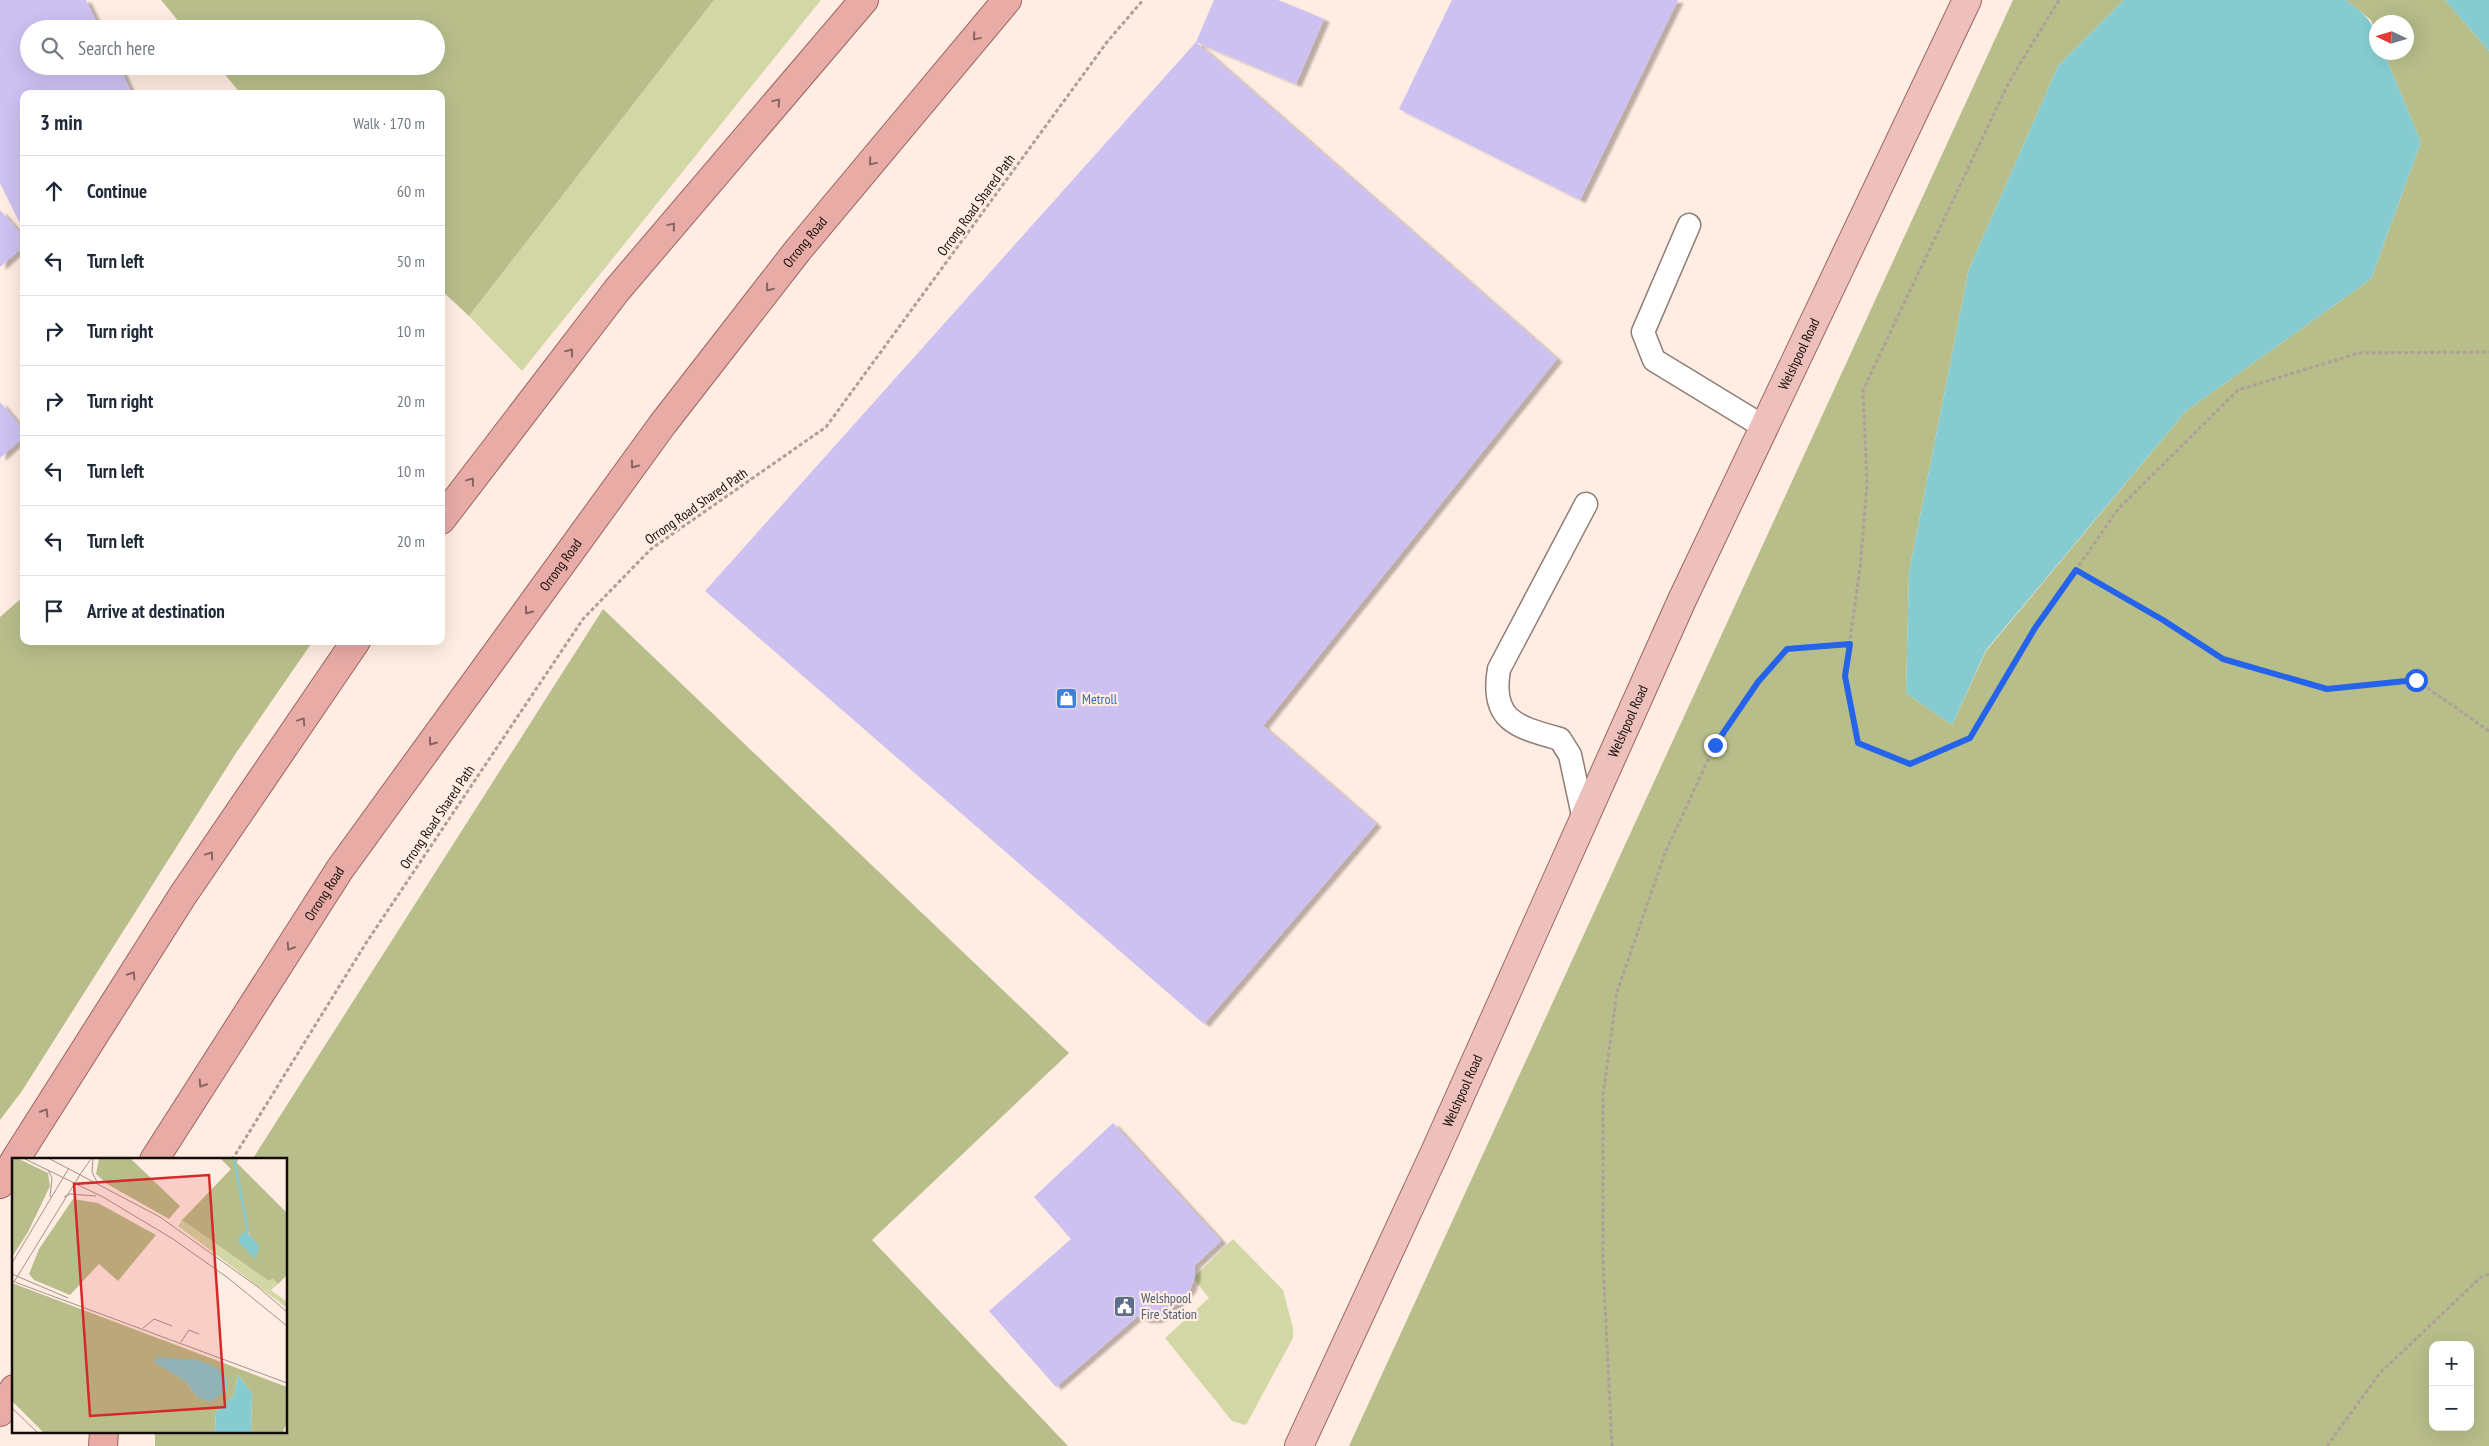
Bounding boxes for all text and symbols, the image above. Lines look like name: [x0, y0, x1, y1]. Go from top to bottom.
north arrow: [2369, 15, 2414, 60]
search box: [20, 20, 445, 75]
one-way arrow: [973, 32, 982, 41]
icon: search: [38, 34, 66, 62]
text: Search here: [78, 36, 155, 60]
one-way arrow: [771, 99, 780, 108]
text: 3 min: [40, 109, 82, 136]
text: Walk · 170 m: [353, 113, 425, 133]
street label: Orrong Road Shared Path: [933, 151, 1019, 259]
one-way arrow: [869, 156, 877, 165]
icon: ahead: [40, 177, 68, 205]
text: Continue: [87, 179, 147, 203]
text: 60 m: [397, 181, 425, 201]
street label: Orrong Road: [779, 213, 831, 271]
one-way arrow: [666, 222, 675, 231]
icon: left: [40, 247, 68, 275]
text: Turn left: [87, 249, 144, 273]
text: 50 m: [397, 251, 425, 271]
one-way arrow: [766, 282, 775, 292]
street label: Welshpool Road: [1774, 315, 1824, 393]
icon: right: [40, 317, 68, 345]
text: Turn right: [87, 319, 153, 343]
text: 10 m: [397, 321, 425, 341]
one-way arrow: [564, 349, 572, 358]
icon: right: [40, 387, 68, 415]
text: Turn right: [87, 389, 153, 413]
text: 20 m: [397, 391, 425, 411]
icon: left: [40, 457, 68, 485]
text: Turn left: [87, 459, 144, 483]
one-way arrow: [631, 459, 639, 468]
text: 10 m: [397, 461, 425, 481]
street label: Orrong Road Shared Path: [641, 464, 751, 548]
one-way arrow: [465, 477, 474, 487]
icon: left: [40, 527, 68, 555]
text: Turn left: [87, 529, 144, 553]
text: 20 m: [397, 531, 425, 551]
street label: Orrong Road: [535, 535, 586, 595]
icon: arrive: [40, 597, 68, 625]
text: Arrive at destination: [87, 599, 225, 623]
one-way arrow: [525, 605, 534, 615]
route start: [2405, 669, 2428, 692]
street label: Welshpool Road: [1604, 682, 1652, 760]
shop icon: Metroll: [1054, 687, 1078, 711]
place label: Metroll: [1082, 690, 1118, 708]
one-way arrow: [296, 717, 305, 726]
route end: [1704, 734, 1727, 757]
one-way arrow: [430, 736, 438, 745]
street label: Orrong Road Shared Path: [396, 762, 478, 872]
one-way arrow: [204, 851, 213, 860]
street label: Orrong Road: [300, 863, 348, 924]
one-way arrow: [287, 942, 296, 951]
one-way arrow: [126, 971, 135, 981]
street label: Welshpool Road: [1438, 1052, 1486, 1130]
one-way arrow: [199, 1078, 208, 1088]
one-way arrow: [39, 1109, 48, 1118]
inset map: [12, 1158, 288, 1434]
place label: Welshpool Fire Station: [1141, 1289, 1197, 1323]
public building icon: Welshpool Fire Station: [1113, 1294, 1137, 1318]
map controls: [2429, 1341, 2474, 1431]
button: +: [2429, 1341, 2474, 1386]
button: −: [2429, 1386, 2474, 1431]

